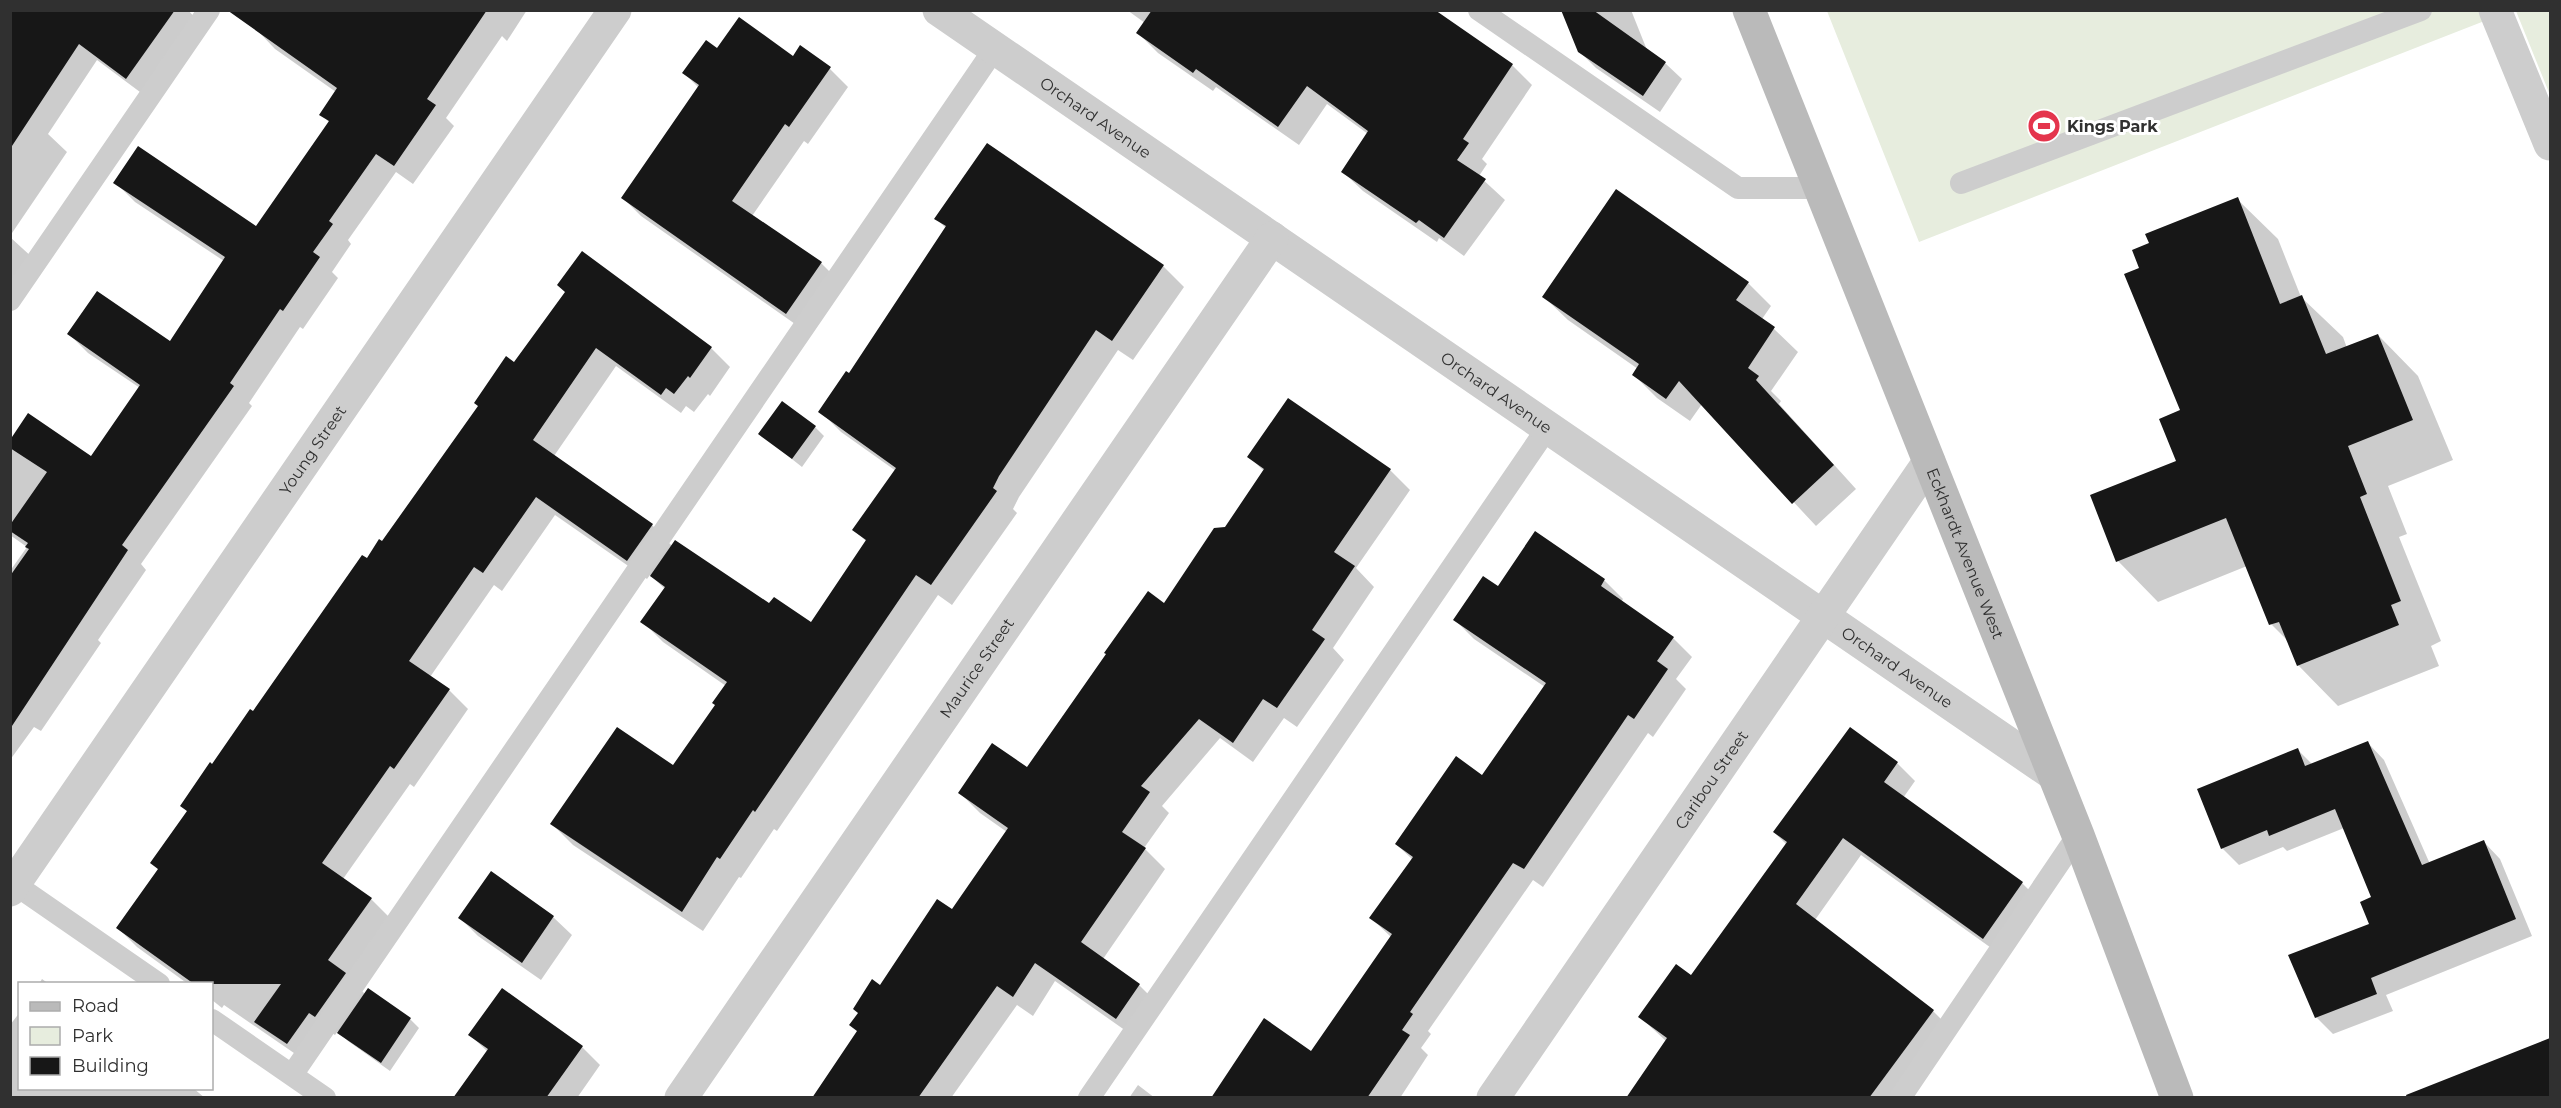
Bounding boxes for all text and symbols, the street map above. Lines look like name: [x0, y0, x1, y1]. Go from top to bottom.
street label: Orchard Avenue: [1036, 73, 1155, 163]
sports icon: Kings Park: [2026, 108, 2062, 144]
place label: Kings Park: [2067, 117, 2158, 136]
street label: Orchard Avenue: [1437, 348, 1555, 438]
street label: Young Street: [276, 401, 351, 499]
street label: Eckhardt Avenue West: [1923, 465, 2008, 642]
street label: Maurice Street: [936, 614, 1018, 722]
street label: Orchard Avenue: [1838, 623, 1956, 712]
street label: Caribou Street: [1671, 726, 1752, 833]
legend: [18, 982, 213, 1090]
text: Road: [72, 995, 119, 1017]
text: Park: [72, 1025, 113, 1047]
text: Building: [72, 1055, 149, 1077]

